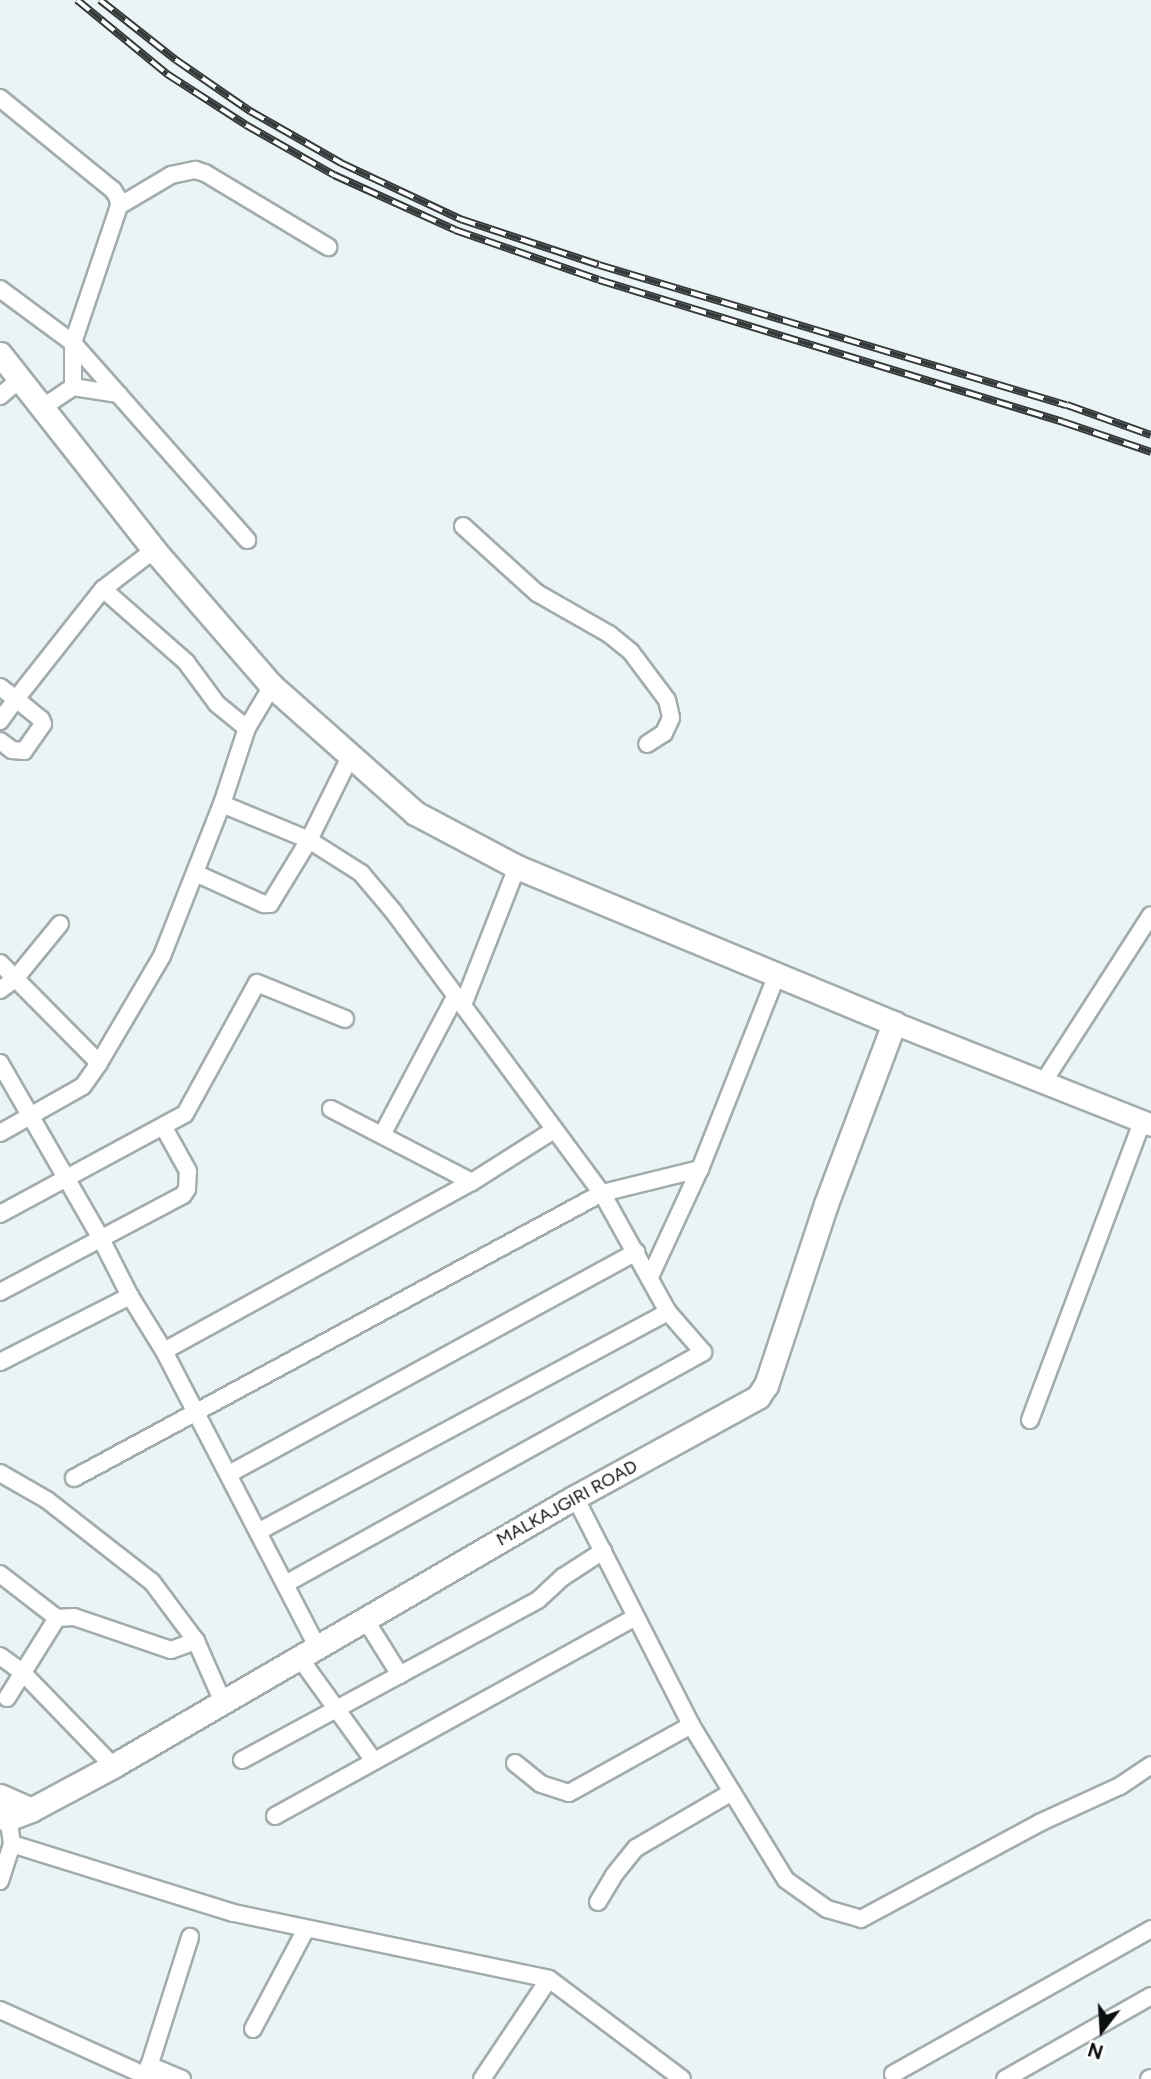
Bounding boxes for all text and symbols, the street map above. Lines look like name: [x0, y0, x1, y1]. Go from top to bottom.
street label: MALKAJGIRI ROAD: [493, 1455, 641, 1551]
north arrow: [1067, 1995, 1137, 2065]
text: N: [1085, 2037, 1106, 2064]

